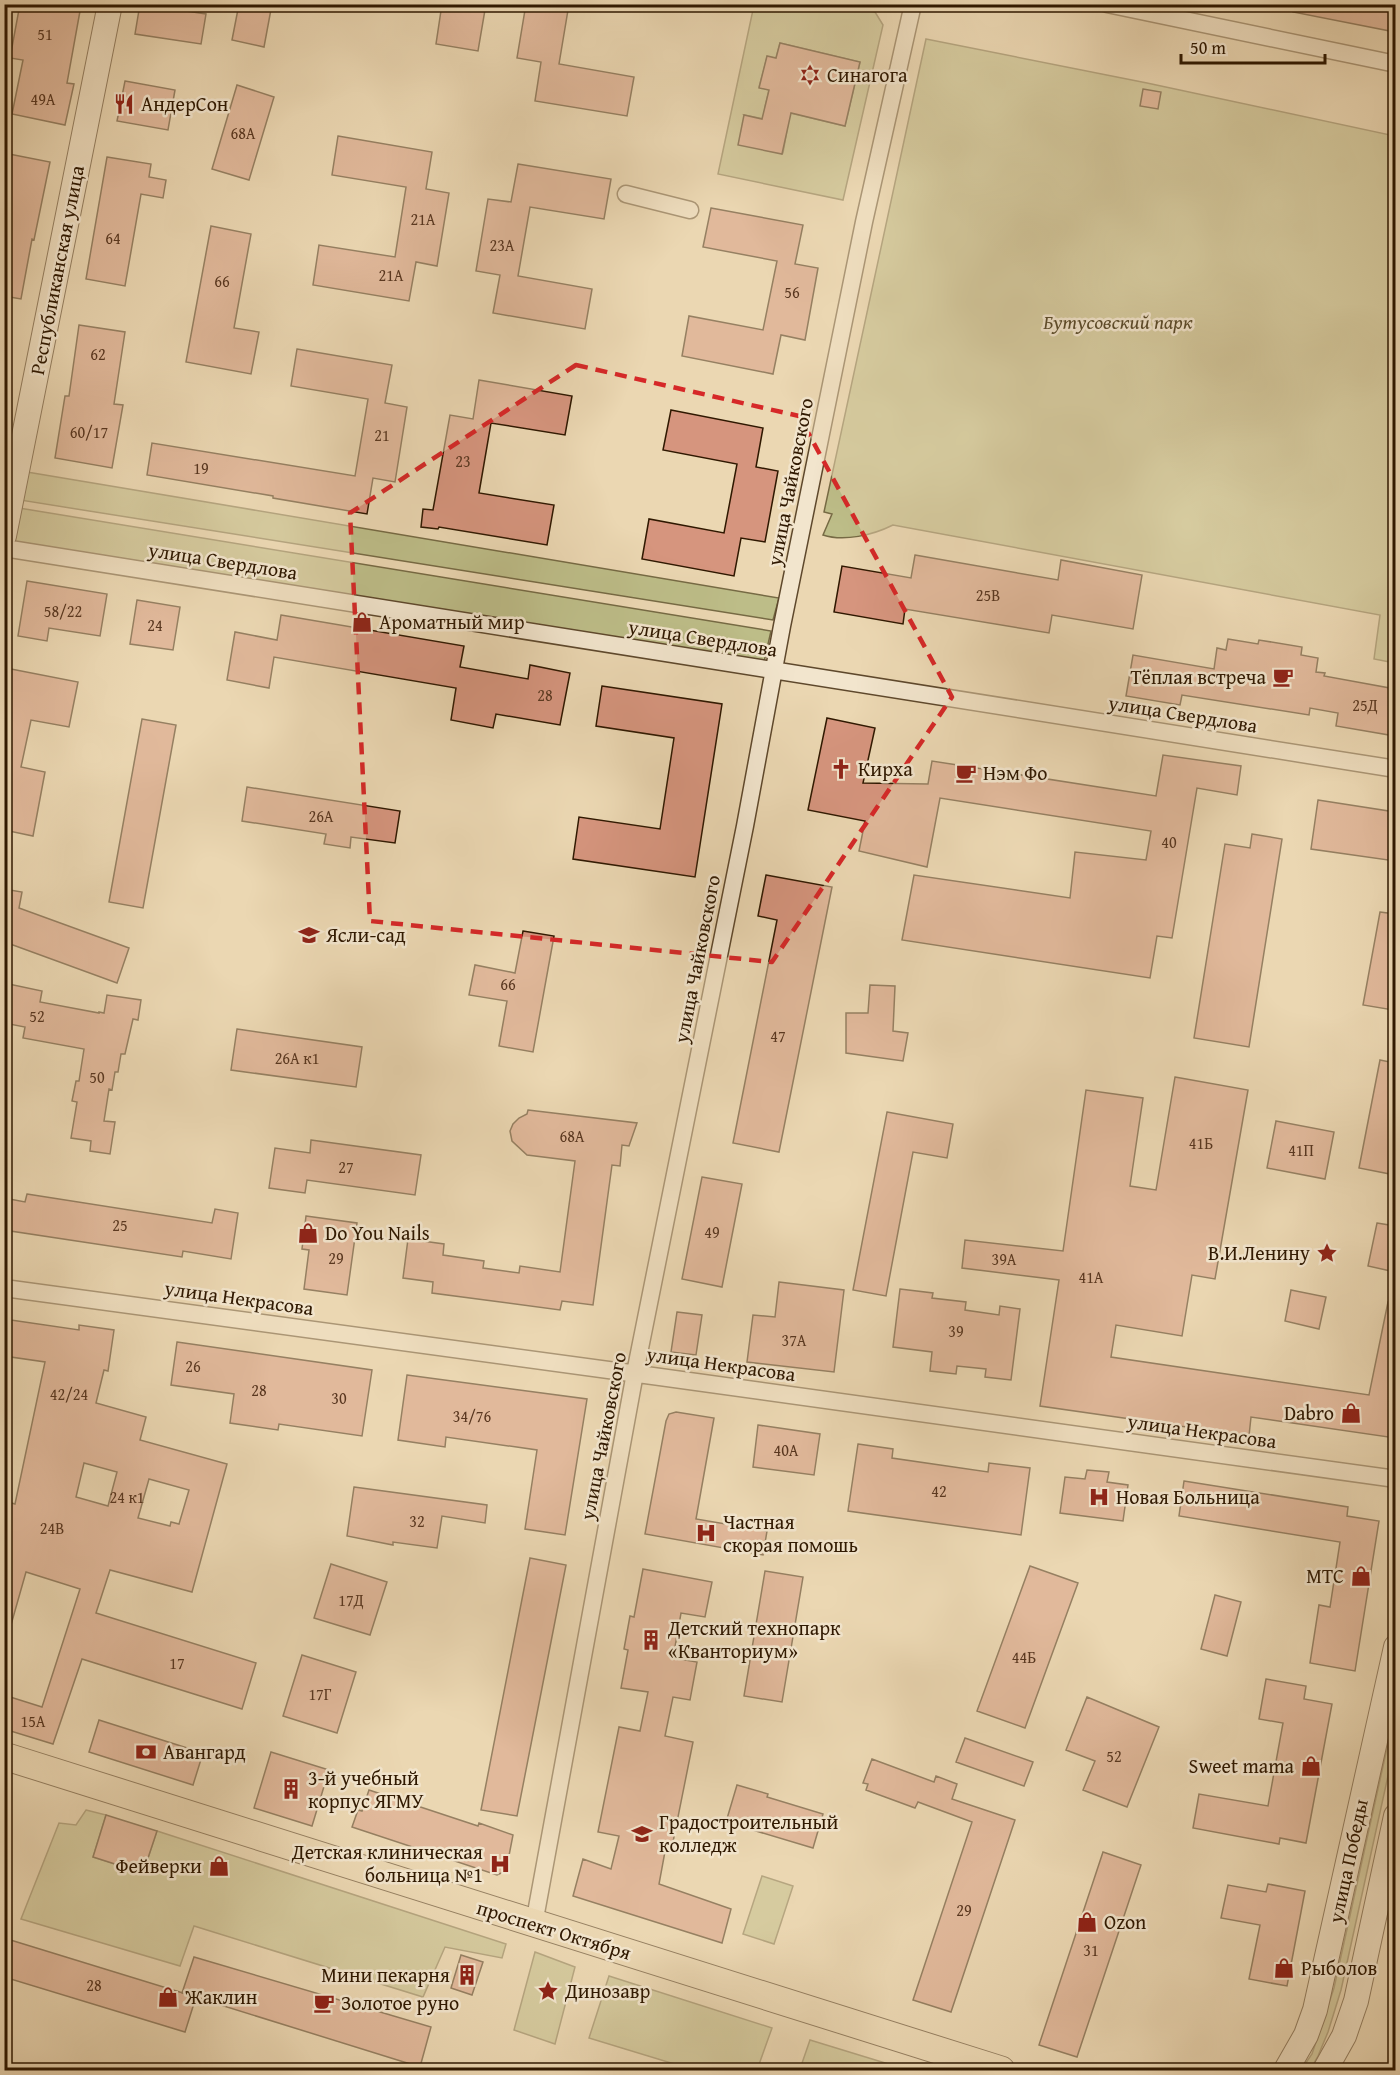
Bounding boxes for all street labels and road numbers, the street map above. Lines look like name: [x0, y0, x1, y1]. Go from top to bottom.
street label: Республиканская улица: [22, 162, 91, 377]
street label: улица Чайковского: [759, 395, 820, 569]
street label: улица Свердлова: [145, 534, 300, 587]
street label: улица Свердлова: [625, 611, 780, 664]
street label: улица Свердлова: [1105, 687, 1260, 740]
street label: улица Чайковского: [666, 872, 727, 1046]
street label: улица Некрасова: [162, 1273, 316, 1322]
street label: улица Некрасова: [644, 1339, 798, 1388]
street label: улица Чайковского: [572, 1349, 633, 1523]
street label: улица Некрасова: [1125, 1406, 1279, 1455]
street label: улица Победы: [1320, 1796, 1375, 1927]
street label: проспект Октября: [473, 1892, 635, 1967]

